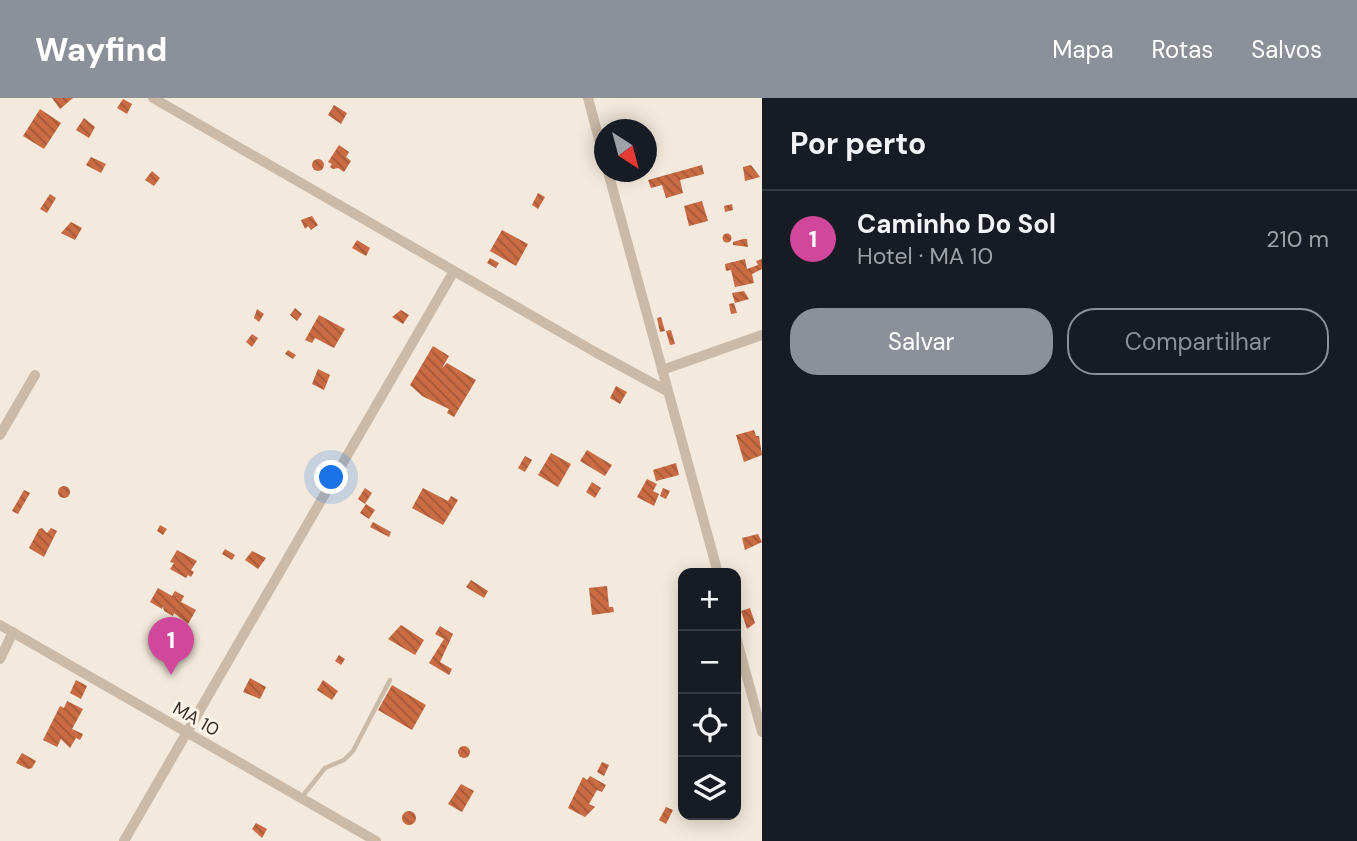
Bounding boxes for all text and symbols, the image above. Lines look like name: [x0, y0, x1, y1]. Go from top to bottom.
text: Wayfind: [35, 28, 167, 71]
text: Mapa: [1052, 34, 1114, 65]
text: Rotas: [1152, 34, 1213, 65]
text: Salvos: [1251, 34, 1322, 65]
north arrow: [594, 119, 657, 182]
text: Por perto: [790, 124, 926, 163]
text: Caminho Do Sol: [857, 207, 1056, 241]
text: 1: [809, 224, 817, 254]
text: 210 m: [1266, 224, 1329, 254]
text: Hotel · MA 10: [857, 241, 993, 271]
button: Salvar: [790, 308, 1053, 375]
button: Compartilhar: [1067, 308, 1329, 375]
your location: [314, 460, 348, 494]
map controls: [678, 568, 741, 820]
button: +: [678, 568, 741, 631]
pin: 1: [148, 617, 194, 675]
button: −: [678, 631, 741, 694]
button: locate: [678, 694, 741, 757]
street label: MA 10: [168, 696, 224, 742]
button: layers: [678, 757, 741, 820]

